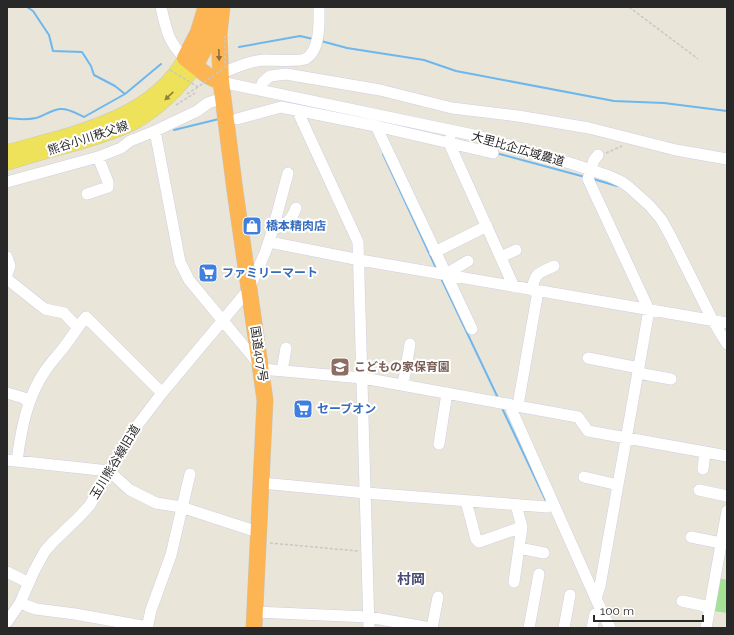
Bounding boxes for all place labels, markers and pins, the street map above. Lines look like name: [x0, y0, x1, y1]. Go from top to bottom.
shop icon: 橋本精肉店: [241, 215, 263, 237]
place label: 橋本精肉店: [266, 219, 326, 233]
supermarket icon: ファミリーマート: [197, 262, 219, 284]
place label: ファミリーマート: [222, 266, 318, 280]
school or university icon: こどもの家保育園: [329, 356, 351, 378]
place label: こどもの家保育園: [354, 360, 450, 374]
supermarket icon: セーブオン: [292, 398, 314, 420]
place label: セーブオン: [317, 402, 376, 416]

